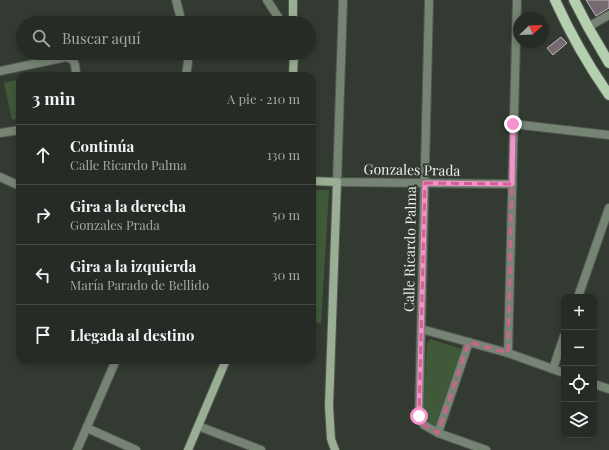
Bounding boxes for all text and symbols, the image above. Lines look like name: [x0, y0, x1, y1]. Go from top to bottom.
north arrow: [513, 12, 549, 48]
search box: [16, 16, 316, 60]
icon: search: [30, 27, 52, 49]
text: Buscar aquí: [62, 28, 141, 48]
text: 3 min: [32, 87, 75, 109]
text: A pie · 210 m: [227, 90, 300, 107]
route end: [504, 115, 522, 133]
text: Continúa: [70, 136, 134, 156]
icon: ahead: [32, 144, 54, 166]
text: 130 m: [267, 146, 300, 163]
text: Calle Ricardo Palma: [70, 156, 187, 173]
street label: Gonzales Prada: [363, 159, 461, 180]
street label: Calle Ricardo Palma: [399, 186, 420, 312]
text: Gira a la derecha: [70, 196, 186, 216]
icon: right: [32, 204, 54, 226]
text: 50 m: [272, 206, 300, 223]
text: Gonzales Prada: [70, 216, 160, 233]
text: Gira a la izquierda: [70, 256, 196, 276]
icon: left: [32, 264, 54, 286]
text: 30 m: [272, 266, 300, 283]
text: María Parado de Bellido: [70, 276, 209, 293]
map controls: [561, 294, 597, 438]
button: +: [561, 294, 597, 330]
icon: arrive: [32, 324, 54, 346]
text: Llegada al destino: [70, 325, 194, 345]
button: −: [561, 330, 597, 366]
button: locate: [561, 366, 597, 402]
button: layers: [561, 402, 597, 438]
route start: [410, 407, 428, 425]

